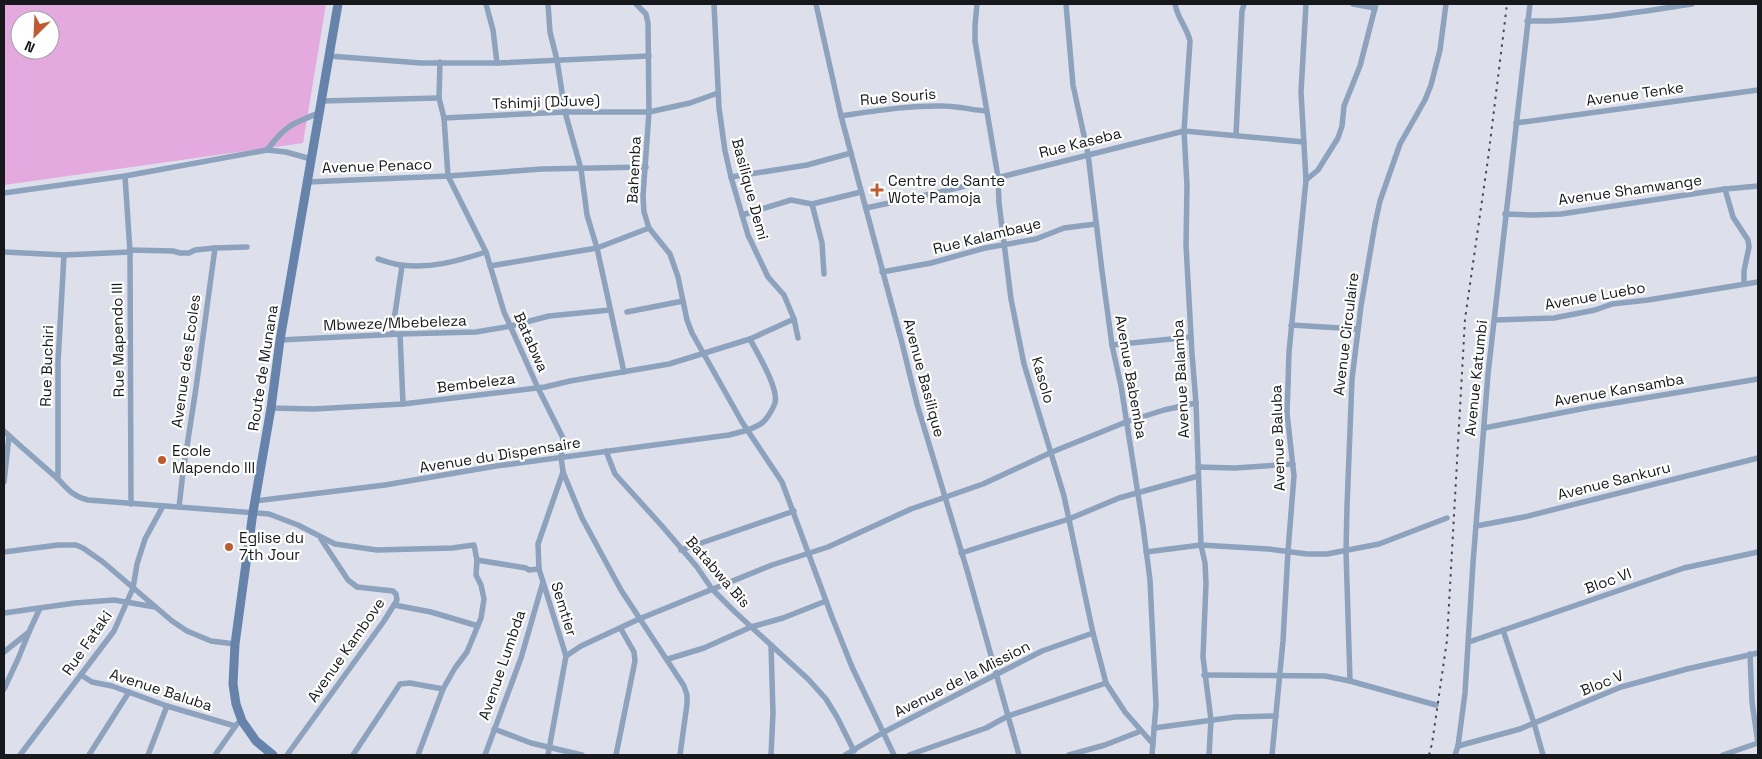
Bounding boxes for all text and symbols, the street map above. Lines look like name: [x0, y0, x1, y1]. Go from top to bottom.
north arrow: [10, 10, 60, 60]
text: N: [22, 37, 38, 57]
street label: Avenue Tenke: [1585, 77, 1685, 110]
street label: Rue Souris: [859, 84, 937, 109]
street label: Tshimji (DJuve): [492, 90, 600, 114]
street label: Rue Kaseba: [1037, 123, 1123, 162]
street label: Bahemba: [622, 135, 645, 204]
street label: Basilique Demi: [728, 136, 773, 242]
street label: Avenue Penaco: [322, 154, 432, 177]
street label: Avenue Shamwange: [1557, 170, 1703, 209]
place label: Centre de Sante Wote Pamoja: [888, 171, 1005, 207]
marker: Centre de Sante Wote Pamoja: [870, 183, 884, 197]
street label: Rue Kalambaye: [931, 213, 1043, 258]
street label: Avenue Circulaire: [1329, 271, 1362, 397]
street label: Avenue Luebo: [1543, 277, 1647, 314]
street label: Rue Mapendo III: [107, 283, 128, 397]
street label: Avenue des Ecoles: [167, 293, 204, 429]
street label: Route de Munana: [243, 303, 282, 432]
street label: Batabwa: [510, 309, 553, 375]
street label: Mbweze/Mbebeleza: [323, 310, 467, 334]
street label: Avenue Babemba: [1111, 314, 1152, 441]
street label: Avenue Basilique: [900, 317, 949, 439]
street label: Avenue Balamba: [1168, 319, 1193, 439]
street label: Avenue Katumbi: [1460, 319, 1491, 437]
street label: Rue Buchiri: [36, 325, 57, 407]
street label: Kasolo: [1028, 354, 1059, 405]
street label: Bembeleza: [436, 368, 517, 397]
street label: Avenue Kansamba: [1553, 369, 1686, 410]
street label: Avenue Baluba: [1266, 384, 1289, 492]
street label: Avenue du Dispensaire: [418, 432, 582, 477]
place label: Ecole Mapendo III: [172, 441, 255, 477]
marker: Ecole Mapendo III: [156, 454, 168, 466]
street label: Avenue Sankuru: [1555, 457, 1672, 504]
place label: Eglise du 7th Jour: [239, 528, 304, 564]
street label: Batabwa Bis: [682, 532, 755, 612]
marker: Eglise du 7th Jour: [223, 541, 235, 553]
street label: Bloc VI: [1582, 563, 1634, 598]
street label: Semtier: [547, 579, 582, 639]
street label: Avenue Kambove: [303, 594, 389, 705]
street label: Rue Fataki: [57, 607, 116, 679]
street label: Avenue Lumbda: [474, 607, 529, 722]
street label: Avenue de la Mission: [891, 636, 1033, 721]
street label: Avenue Baluba: [108, 664, 215, 715]
street label: Bloc V: [1577, 665, 1626, 700]

